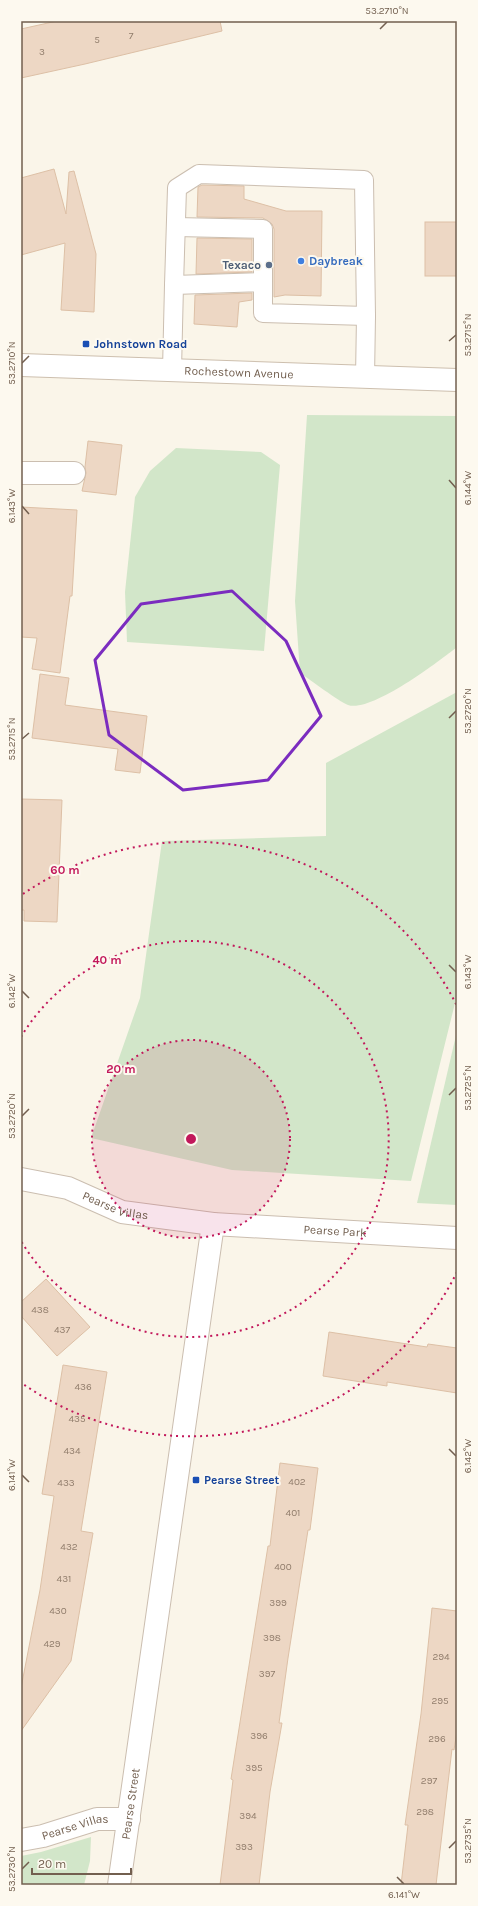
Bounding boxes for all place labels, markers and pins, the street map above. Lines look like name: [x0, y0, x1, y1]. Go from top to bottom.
place label: Daybreak: [309, 254, 363, 268]
marker: Daybreak: [296, 256, 306, 266]
place label: Texaco: [222, 258, 261, 272]
marker: Texaco: [264, 260, 274, 270]
place label: Johnstown Road: [94, 337, 187, 351]
marker: Johnstown Road: [81, 339, 91, 349]
centre of rings: [184, 1132, 198, 1146]
place label: Pearse Street: [204, 1473, 280, 1487]
marker: Pearse Street: [191, 1475, 201, 1485]

